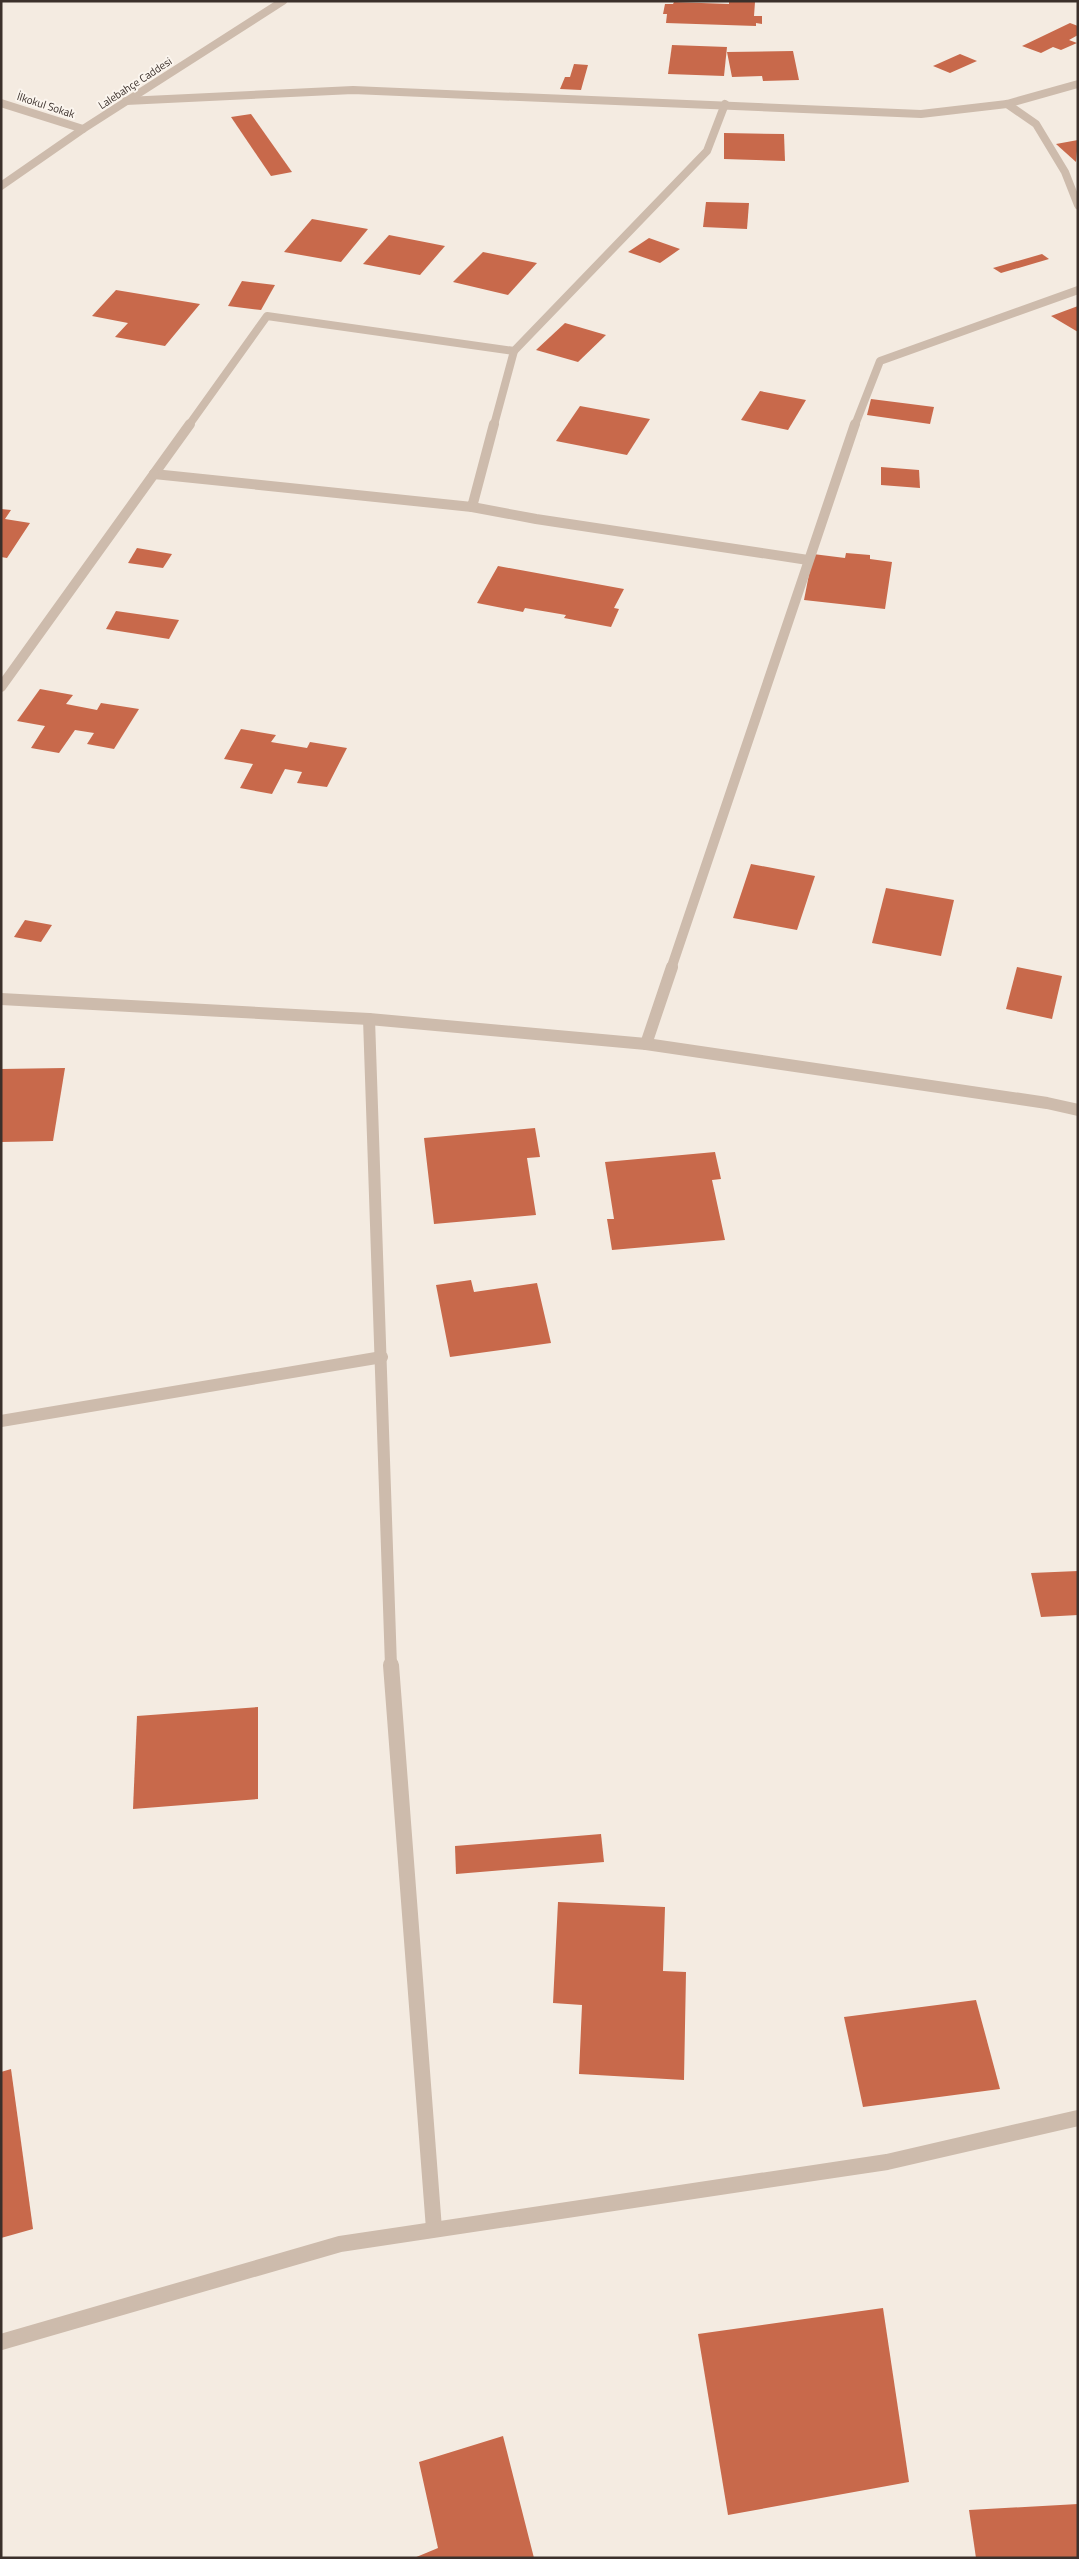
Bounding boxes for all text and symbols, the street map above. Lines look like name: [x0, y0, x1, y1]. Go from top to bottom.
street label: Lalebahçe Caddesi: [95, 53, 175, 113]
street label: İlkokul Sokak: [15, 88, 78, 122]

